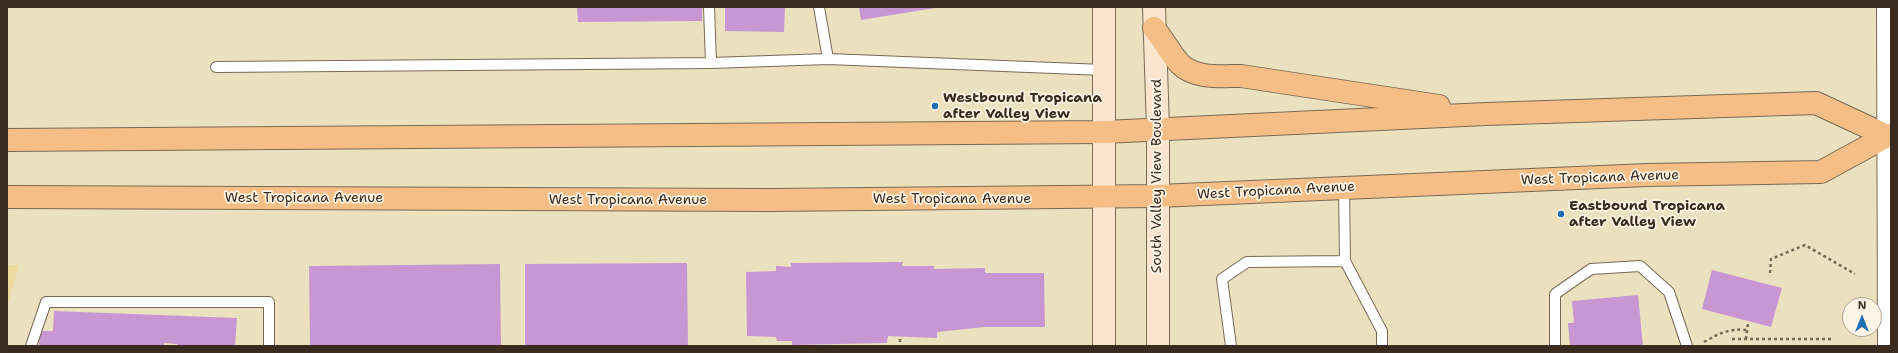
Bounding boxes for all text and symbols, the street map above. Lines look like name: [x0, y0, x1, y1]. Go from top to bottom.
street label: South Valley View Boulevard: [1149, 79, 1165, 273]
place label: Westbound Tropicana after Valley View: [943, 90, 1102, 122]
marker: Westbound Tropicana after Valley View: [930, 101, 940, 111]
street label: West Tropicana Avenue: [1521, 167, 1679, 189]
street label: West Tropicana Avenue: [1196, 178, 1356, 204]
street label: West Tropicana Avenue: [225, 190, 383, 206]
street label: West Tropicana Avenue: [873, 191, 1031, 207]
street label: West Tropicana Avenue: [549, 192, 707, 208]
place label: Eastbound Tropicana after Valley View: [1569, 198, 1725, 230]
marker: Eastbound Tropicana after Valley View: [1556, 209, 1566, 219]
north arrow: [1842, 297, 1882, 337]
text: N: [1858, 298, 1866, 313]

